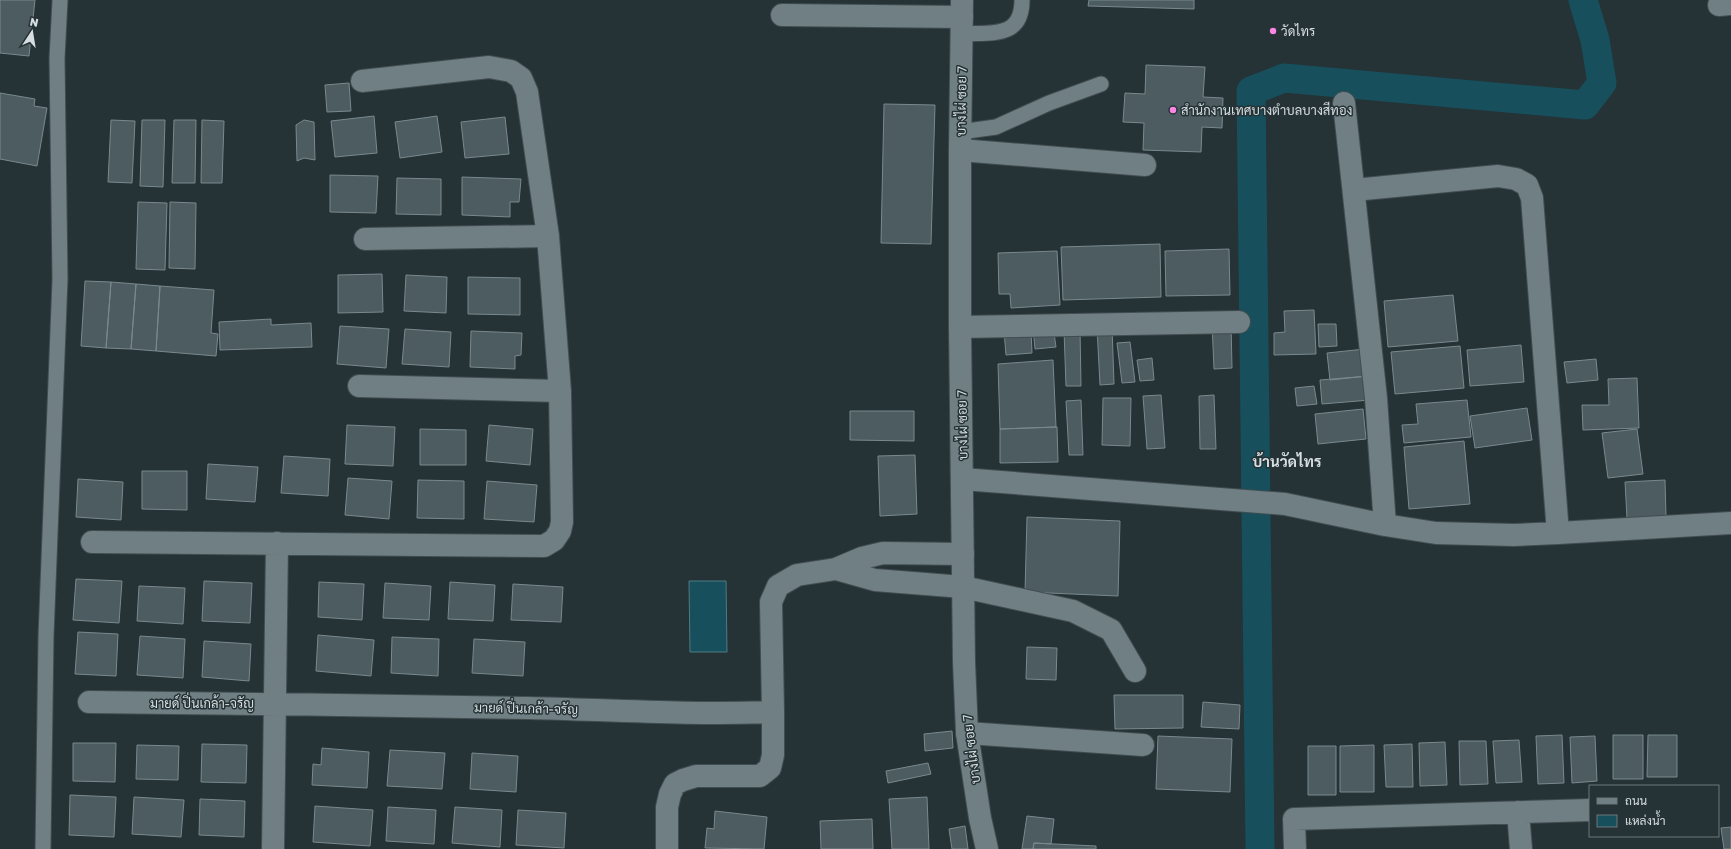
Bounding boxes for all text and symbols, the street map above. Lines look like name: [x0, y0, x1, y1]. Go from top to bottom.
north arrow: [12, 12, 52, 52]
text: N: [29, 15, 40, 29]
place label: วัดไทร: [1281, 23, 1315, 39]
marker: วัดไทร: [1268, 26, 1278, 36]
street label: บางไผ่ ซอย 7: [952, 66, 970, 136]
place label: สำนักงานเทศบางตำบลบางสีทอง: [1181, 101, 1352, 118]
marker: สำนักงานเทศบางตำบลบางสีทอง: [1168, 105, 1178, 115]
street label: บางไผ่ ซอย 7: [953, 390, 971, 460]
district label: บ้านวัดไทร: [1253, 452, 1322, 470]
street label: มายด์ ปิ่นเกล้า-จรัญ: [150, 692, 254, 712]
street label: มายด์ ปิ่นเกล้า-จรัญ: [474, 696, 578, 718]
street label: บางไผ่ ซอย 7: [959, 713, 983, 785]
legend: [1589, 785, 1719, 837]
text: ถนน: [1625, 793, 1648, 808]
text: แหล่งน้ำ: [1625, 810, 1665, 828]

